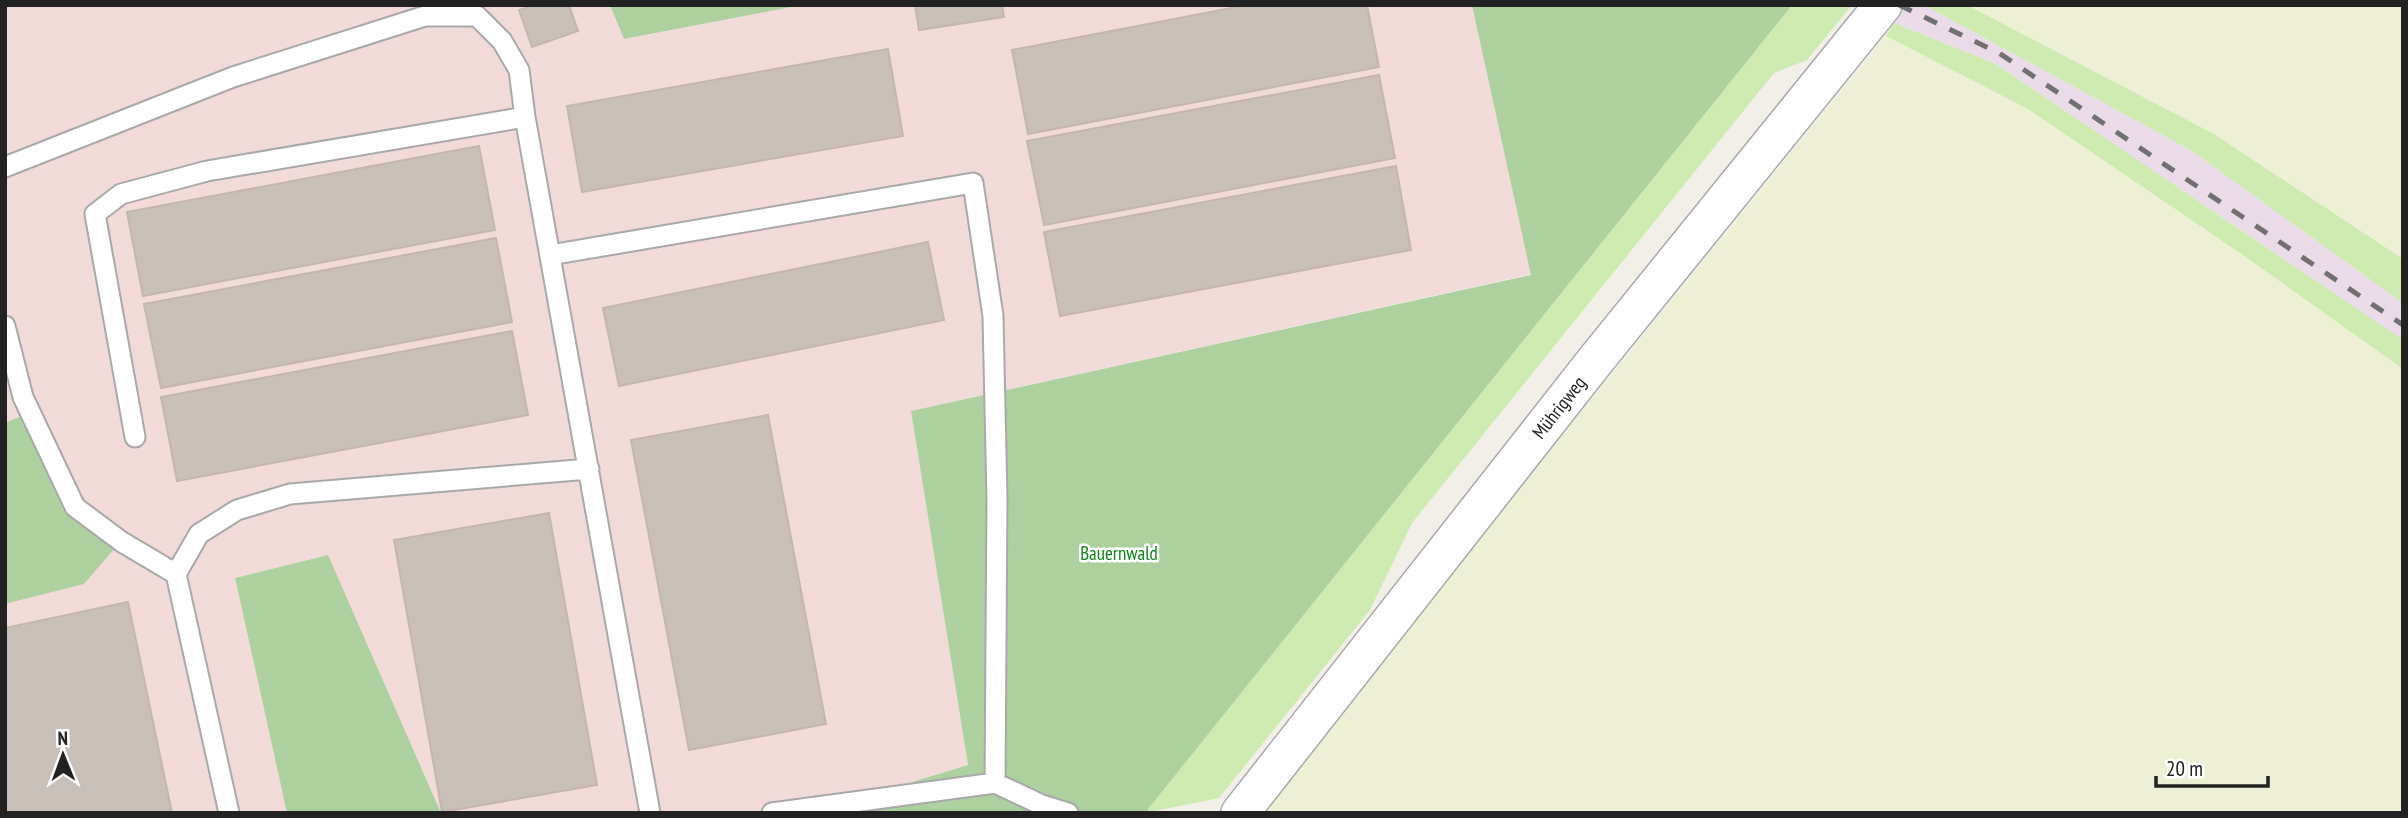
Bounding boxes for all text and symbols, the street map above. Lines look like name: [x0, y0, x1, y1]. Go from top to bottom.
street label: Mührigweg: [1527, 371, 1591, 443]
park label: Bauernwald: [1080, 541, 1158, 565]
north arrow: [28, 720, 98, 790]
text: N: [57, 726, 68, 750]
scale bar: [2156, 744, 2268, 788]
text: 20 m: [2166, 755, 2203, 782]

